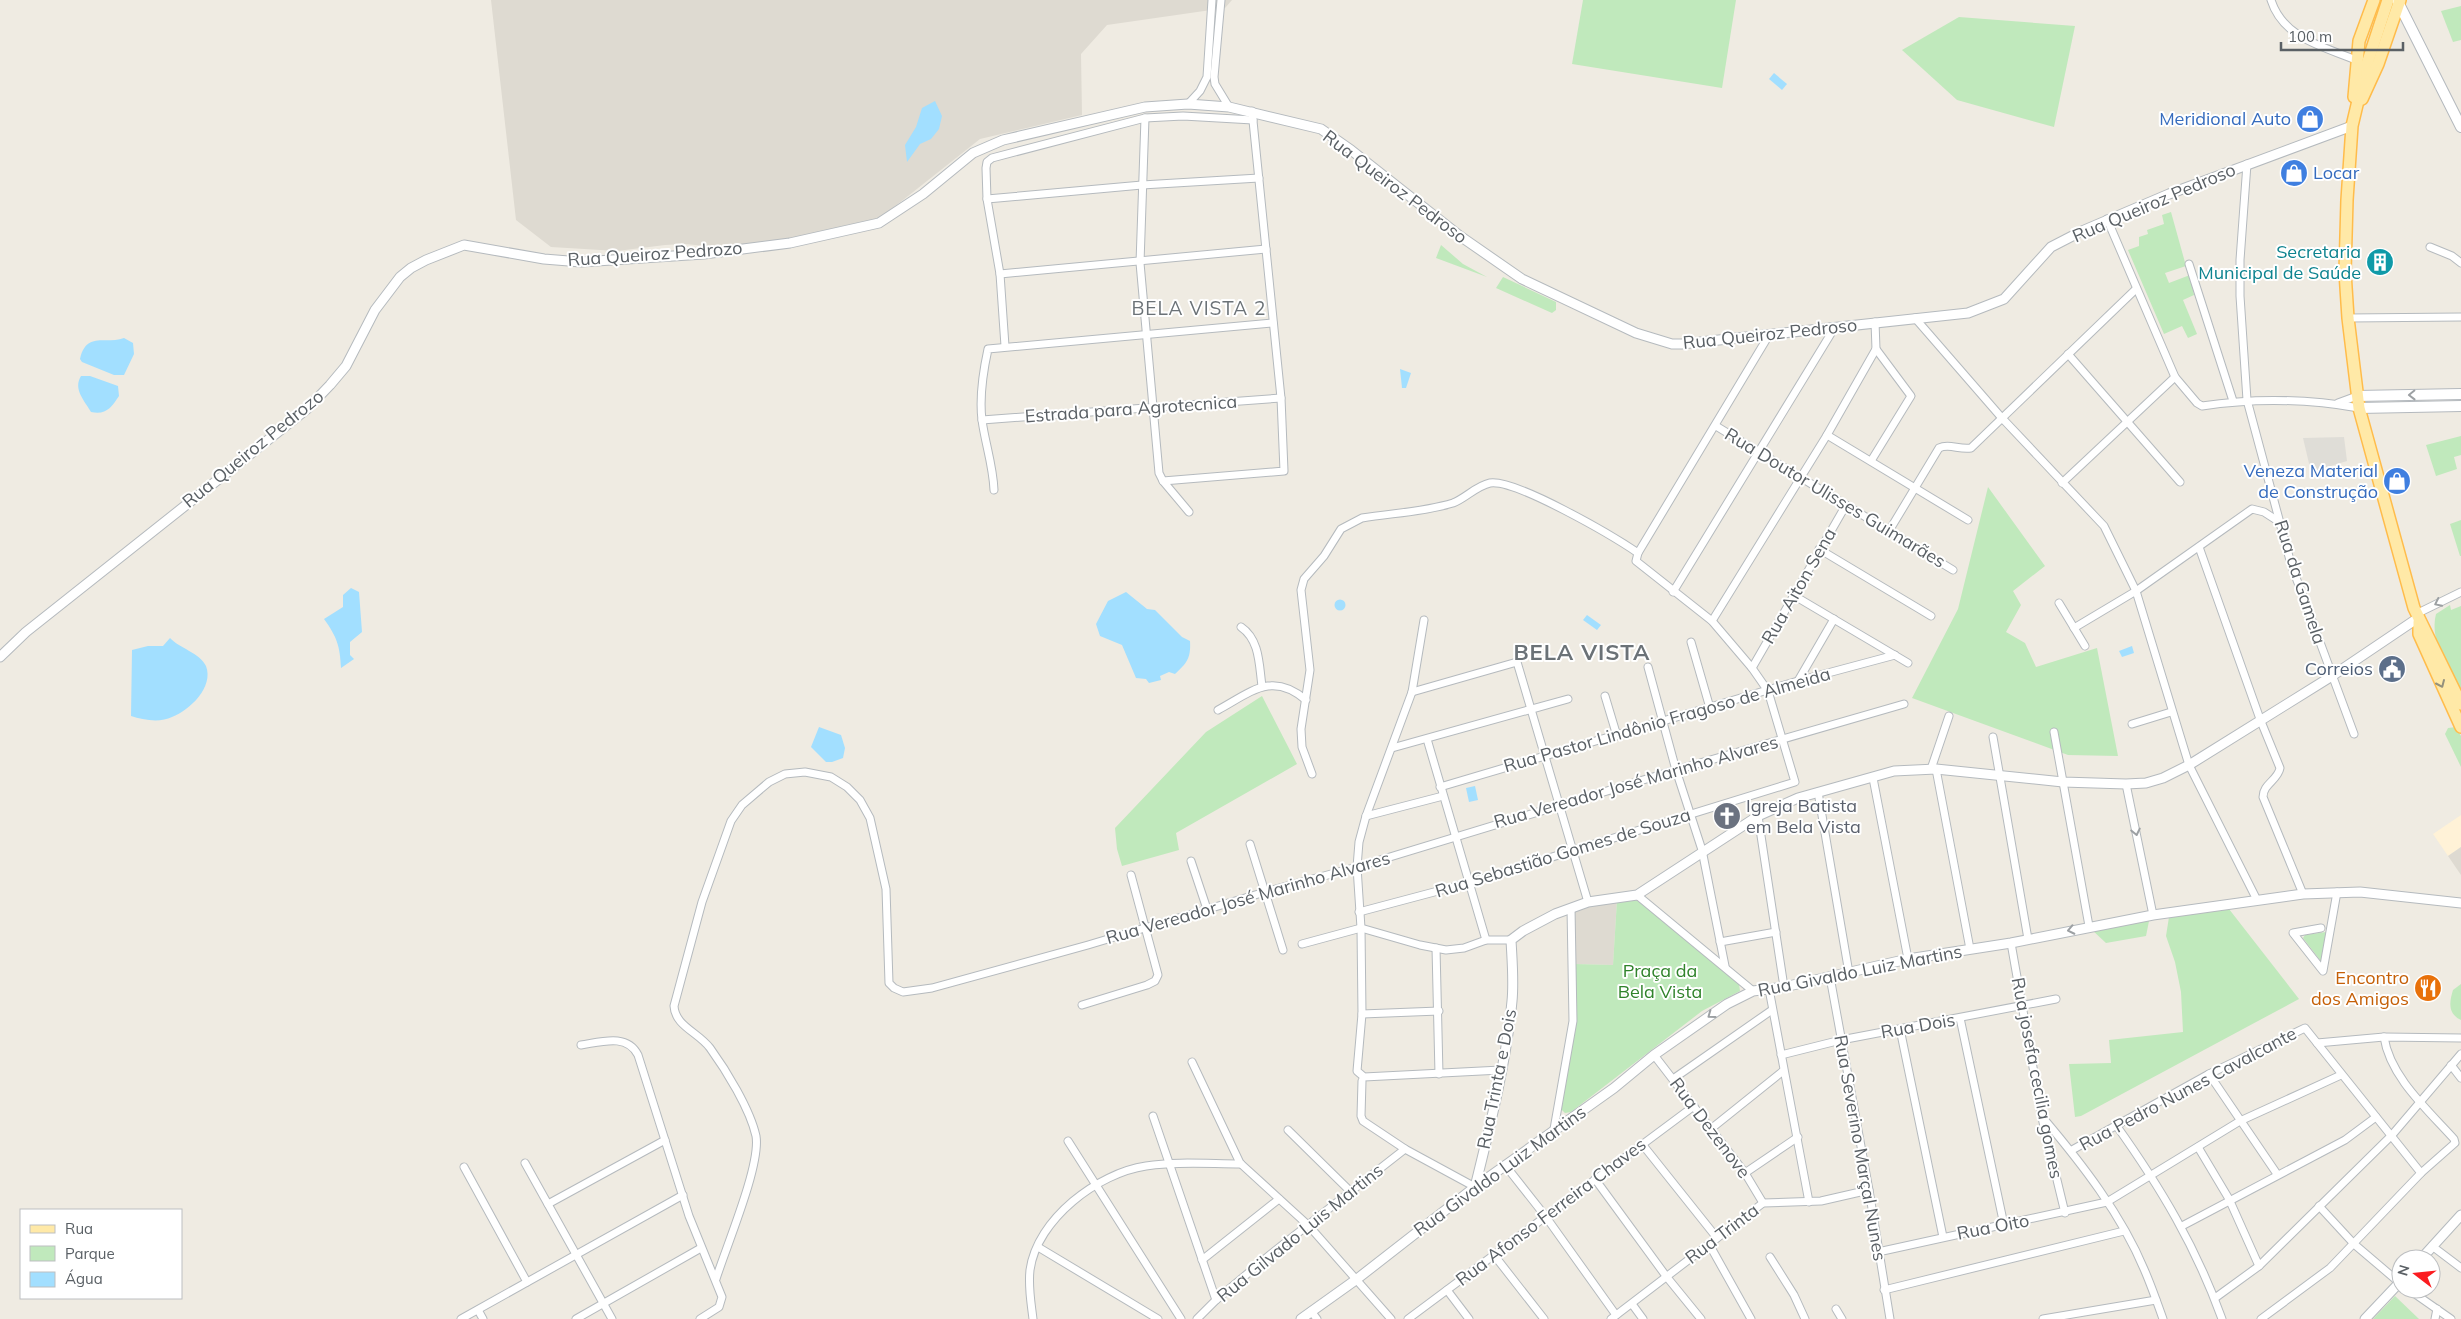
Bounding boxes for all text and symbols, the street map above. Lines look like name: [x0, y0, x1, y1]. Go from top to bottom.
scale bar: [2281, 20, 2404, 52]
text: 100 m: [2288, 27, 2332, 46]
shop icon: Meridional Auto: [2295, 104, 2325, 134]
place label: Meridional Auto: [2159, 107, 2291, 130]
street label: Rua Queiroz Pedroso: [1318, 125, 1472, 248]
street label: Rua Queiroz Pedroso: [2069, 158, 2239, 247]
shop icon: Locar: [2279, 158, 2309, 188]
place label: Locar: [2313, 161, 2360, 184]
street label: Rua Queiroz Pedrozo: [567, 236, 743, 271]
place label: Secretaria Municipal de Saúde: [2198, 240, 2361, 284]
building icon: Secretaria Municipal de Saúde: [2365, 247, 2395, 277]
district label: BELA VISTA 2: [1131, 296, 1267, 320]
street label: Rua Queiroz Pedroso: [1682, 313, 1858, 354]
street label: Rua Queiroz Pedrozo: [177, 385, 328, 513]
street label: Estrada para Agrotecnica: [1024, 390, 1238, 427]
one-way arrow: [2408, 390, 2416, 400]
street label: Rua Doutor Ulisses Guimarães: [1721, 422, 1950, 573]
place label: Veneza Material de Construção: [2244, 459, 2378, 503]
shop icon: Veneza Material de Construção: [2382, 466, 2412, 496]
street label: Rua da Gamela: [2270, 517, 2331, 647]
street label: Rua Aiton Sena: [1756, 524, 1841, 648]
one-way arrow: [2435, 596, 2444, 606]
district label: BELA VISTA: [1513, 638, 1651, 666]
public building icon: Correios: [2377, 654, 2407, 684]
place label: Correios: [2305, 657, 2373, 680]
street label: Rua Pastor Lindônio Fragoso de Almeida: [1501, 662, 1833, 777]
one-way arrow: [2434, 679, 2445, 688]
street label: Rua Vereador José Marinho Alvares: [1491, 730, 1781, 833]
place label: Igreja Batista em Bela Vista: [1746, 794, 1861, 838]
church icon: Igreja Batista em Bela Vista: [1712, 801, 1742, 831]
street label: Rua Sebastião Gomes de Souza: [1432, 803, 1693, 902]
one-way arrow: [2130, 827, 2140, 836]
street label: Rua Vereador José Marinho Alvares: [1103, 846, 1393, 949]
one-way arrow: [2066, 924, 2075, 935]
street label: Rua Givaldo Luiz Martins: [1756, 939, 1964, 1002]
park label: Praça da Bela Vista: [1618, 959, 1702, 1003]
place label: Encontro dos Amigos: [2311, 966, 2409, 1010]
restaurant icon: Encontro dos Amigos: [2413, 973, 2443, 1003]
street label: Rua josefa cecilia gomes: [2007, 975, 2068, 1181]
street label: Rua Trinta e Dois: [1472, 1007, 1521, 1151]
street label: Rua Dois: [1879, 1008, 1957, 1043]
one-way arrow: [1707, 1009, 1717, 1018]
street label: Rua Pedro Nunes Cavalcante: [2075, 1021, 2300, 1156]
street label: Rua Severino Marçal Nunes: [1829, 1033, 1892, 1263]
street label: Rua Dezenove: [1665, 1073, 1756, 1183]
street label: Rua Givaldo Luiz Martins: [1409, 1100, 1591, 1241]
street label: Rua Afonso Ferreira Chaves: [1451, 1132, 1650, 1291]
street label: Rua Gilvado Luis Martins: [1212, 1158, 1388, 1307]
street label: Rua Trinta: [1680, 1198, 1763, 1269]
street label: Rua Oito: [1955, 1208, 2031, 1245]
legend: [20, 1209, 182, 1299]
text: Rua: [65, 1219, 93, 1238]
text: Parque: [65, 1244, 115, 1263]
north arrow: [2391, 1249, 2441, 1299]
text: N: [2393, 1263, 2414, 1278]
text: Água: [65, 1269, 103, 1288]

